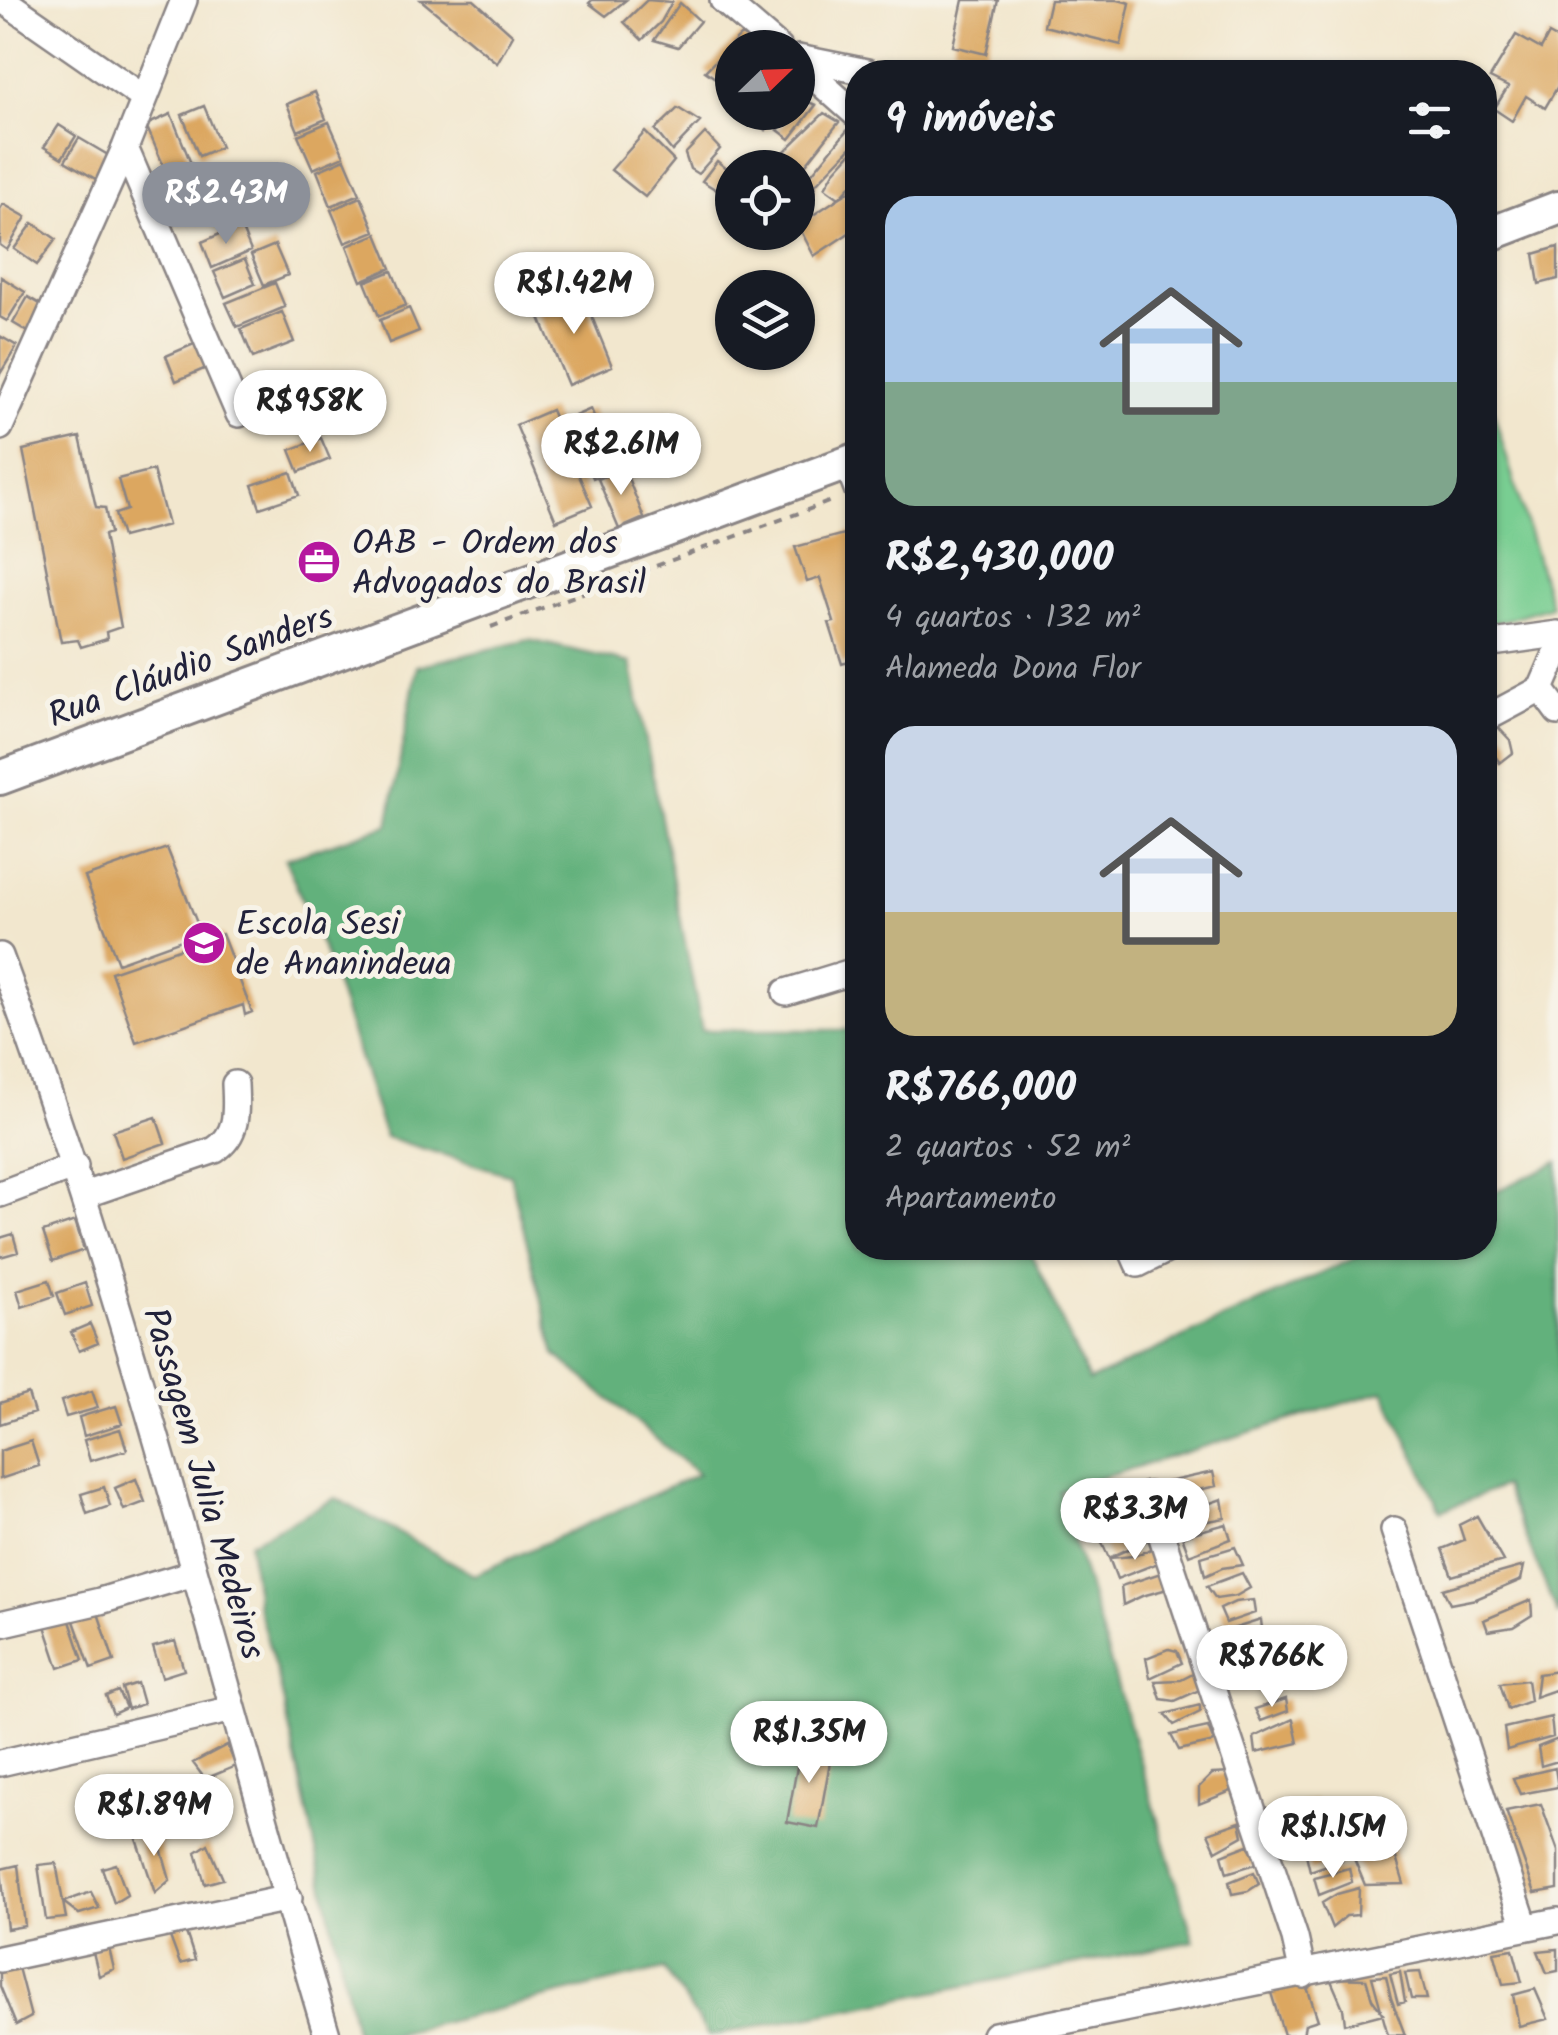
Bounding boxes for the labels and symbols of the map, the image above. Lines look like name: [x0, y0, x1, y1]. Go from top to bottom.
north arrow: [715, 30, 815, 130]
pin: R$2.43M: [134, 162, 318, 247]
pin: R$1.42M: [482, 252, 666, 337]
pin: R$958K: [229, 370, 391, 455]
pin: R$2.61M: [529, 413, 713, 498]
place label: OAB - Ordem dos Advogados do Brasil: [352, 517, 646, 613]
office icon: OAB - Ordem dos Advogados do Brasil: [296, 539, 342, 585]
street label: Rua Cláudio Sanders: [41, 590, 341, 745]
place label: Escola Sesi de Ananindeua: [236, 898, 452, 994]
school or university icon: Escola Sesi de Ananindeua: [181, 920, 227, 966]
street label: Passagem Julia Medeiros: [125, 1301, 279, 1666]
pin: R$3.3M: [1054, 1478, 1216, 1563]
pin: R$766K: [1191, 1625, 1353, 1710]
pin: R$1.35M: [717, 1701, 901, 1786]
pin: R$1.89M: [62, 1774, 246, 1859]
pin: R$1.15M: [1241, 1796, 1425, 1881]

